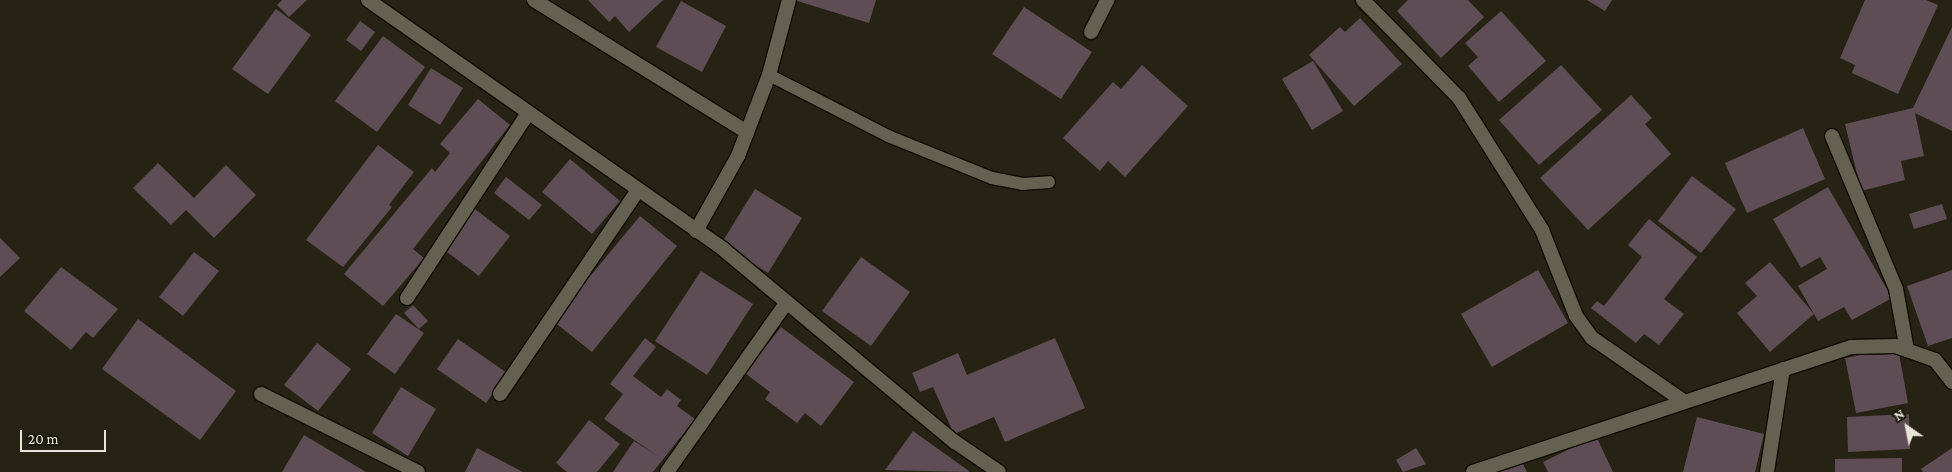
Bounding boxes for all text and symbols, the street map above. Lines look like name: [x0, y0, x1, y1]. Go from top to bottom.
north arrow: [1882, 402, 1932, 452]
text: N: [1890, 405, 1907, 424]
scale bar: [22, 420, 109, 452]
text: 20 m: [28, 431, 59, 447]

